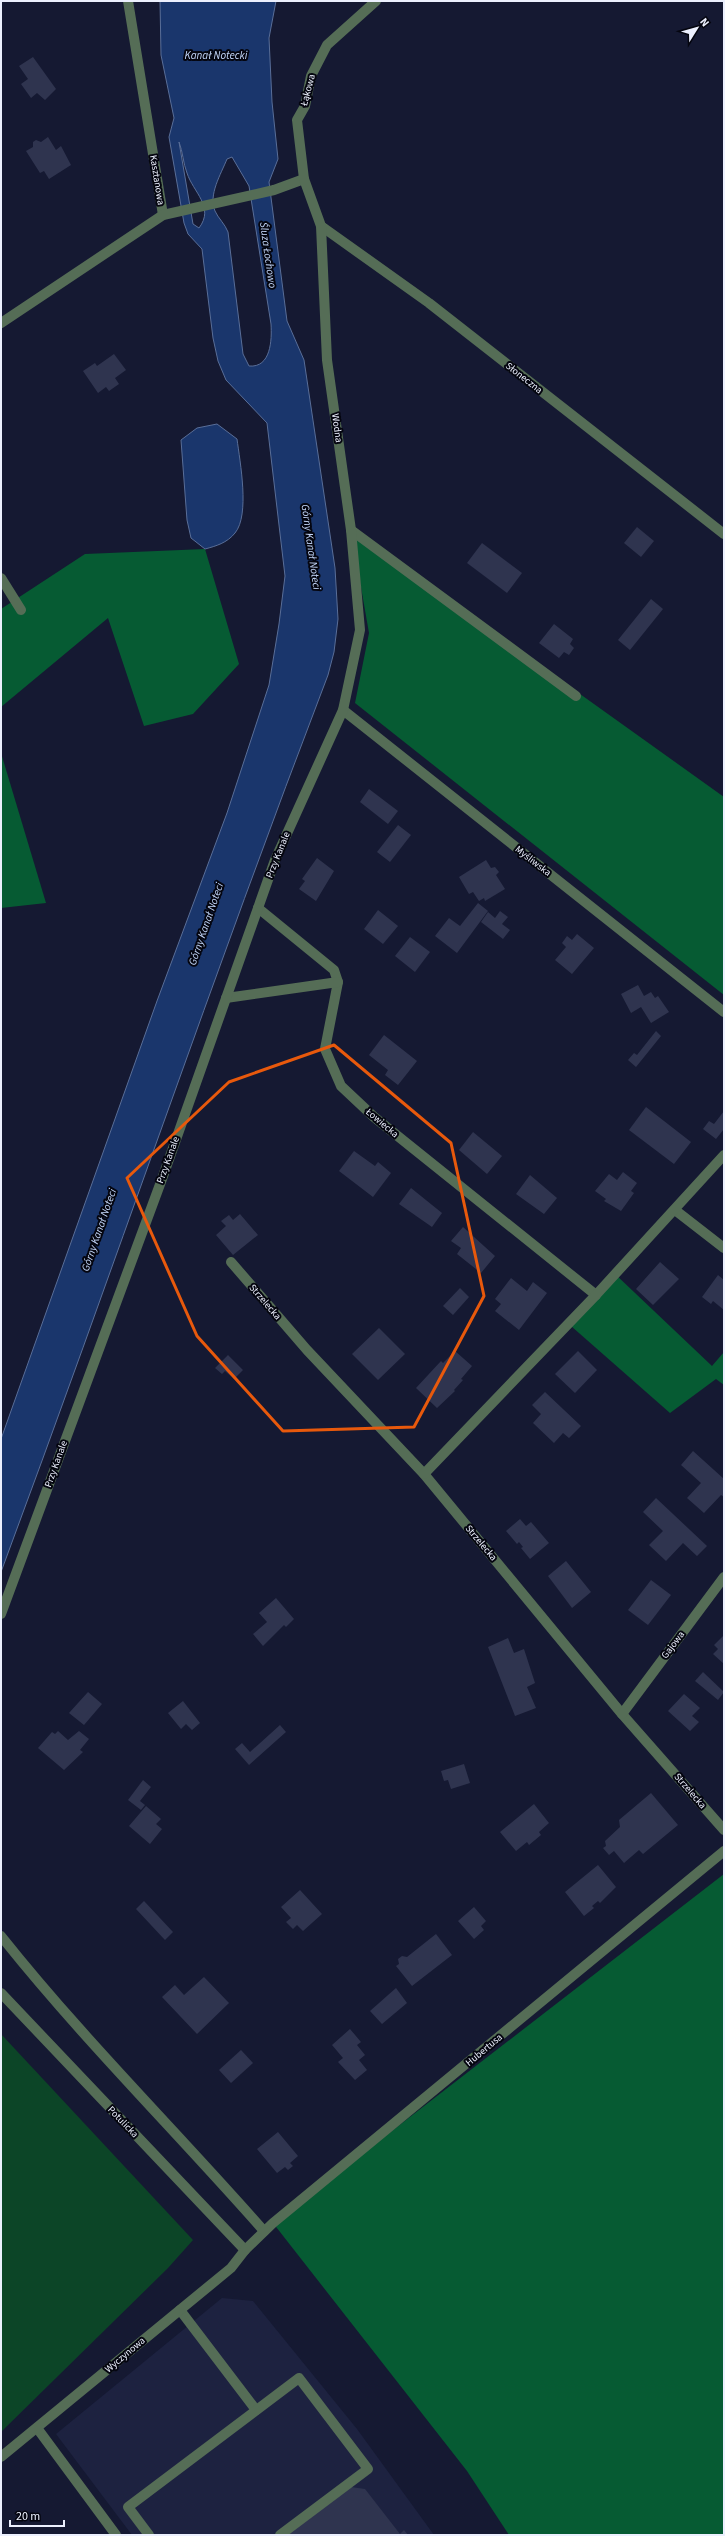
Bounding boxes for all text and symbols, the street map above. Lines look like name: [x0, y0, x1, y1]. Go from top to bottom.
north arrow: [677, 8, 717, 48]
text: N: [696, 15, 713, 30]
water label: Kanał Notecki: [185, 48, 248, 63]
street label: Łąkowa: [297, 73, 319, 108]
street label: Kasztanowa: [146, 154, 168, 206]
water label: Śluza Łochowo: [256, 221, 280, 289]
street label: Słoneczna: [503, 359, 545, 397]
street label: Wodna: [328, 412, 346, 444]
water label: Górny Kanał Noteci: [298, 503, 324, 591]
street label: Przy Kanale: [262, 830, 294, 880]
street label: Myśliwska: [512, 842, 554, 880]
water label: Górny Kanał Noteci: [185, 880, 227, 967]
street label: Łowiecka: [362, 1104, 402, 1141]
street label: Przy Kanale: [153, 1135, 183, 1185]
water label: Górny Kanał Noteci: [78, 1186, 120, 1273]
street label: Strzelecka: [246, 1281, 284, 1323]
street label: Przy Kanale: [41, 1439, 71, 1489]
street label: Strzelecka: [462, 1522, 500, 1564]
street label: Gajowa: [658, 1628, 688, 1662]
street label: Strzelecka: [671, 1770, 709, 1812]
street label: Hubertusa: [463, 2031, 505, 2069]
street label: Potulicka: [104, 2103, 142, 2141]
street label: Wyczynowa: [102, 2334, 148, 2376]
scale bar: [10, 2502, 64, 2528]
text: 20 m: [16, 2508, 40, 2525]

